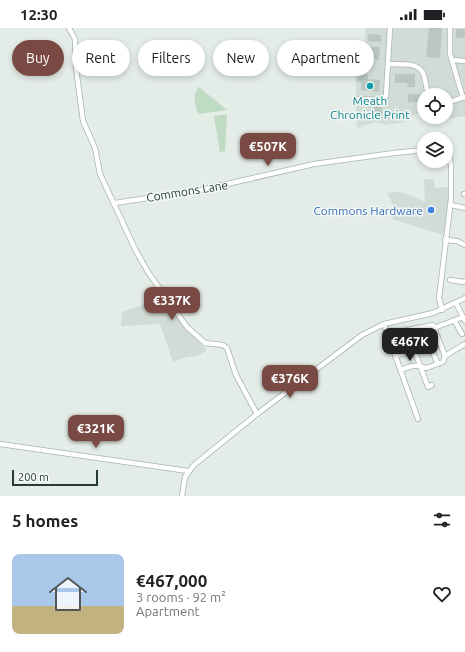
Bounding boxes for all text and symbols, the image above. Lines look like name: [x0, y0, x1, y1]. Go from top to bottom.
text: 12:30: [20, 6, 58, 23]
chip: Buy: [12, 40, 64, 76]
chip: Rent: [72, 40, 130, 76]
chip: Filters: [138, 40, 205, 76]
chip: New: [213, 40, 269, 76]
chip: Apartment: [277, 40, 374, 76]
marker: Meath Chronicle Print: [365, 81, 375, 91]
map controls: [417, 88, 453, 168]
button: locate: [417, 88, 453, 124]
place label: Meath Chronicle Print: [330, 94, 410, 121]
button: layers: [417, 132, 453, 168]
pin: €507K: [240, 133, 296, 167]
text: €507K: [249, 139, 287, 153]
street label: Commons Lane: [145, 178, 229, 204]
place label: Commons Hardware: [313, 204, 423, 217]
marker: Commons Hardware: [426, 205, 436, 215]
pin: €337K: [144, 287, 200, 321]
text: €337K: [153, 293, 191, 307]
pin: €467K: [382, 328, 438, 362]
text: €467K: [391, 334, 429, 348]
pin: €376K: [262, 365, 318, 399]
text: €376K: [271, 371, 309, 385]
pin: €321K: [68, 415, 124, 449]
text: €321K: [77, 421, 115, 435]
scale bar: [12, 468, 98, 487]
text: 200 m: [18, 471, 49, 483]
icon: filters: [431, 509, 453, 531]
text: 5 homes: [12, 511, 78, 530]
icon: home: [44, 570, 92, 618]
text: €467,000: [136, 571, 207, 590]
icon: heart: [431, 583, 453, 605]
text: 3 rooms · 92 m²: [136, 590, 226, 604]
text: Apartment: [136, 604, 200, 618]

